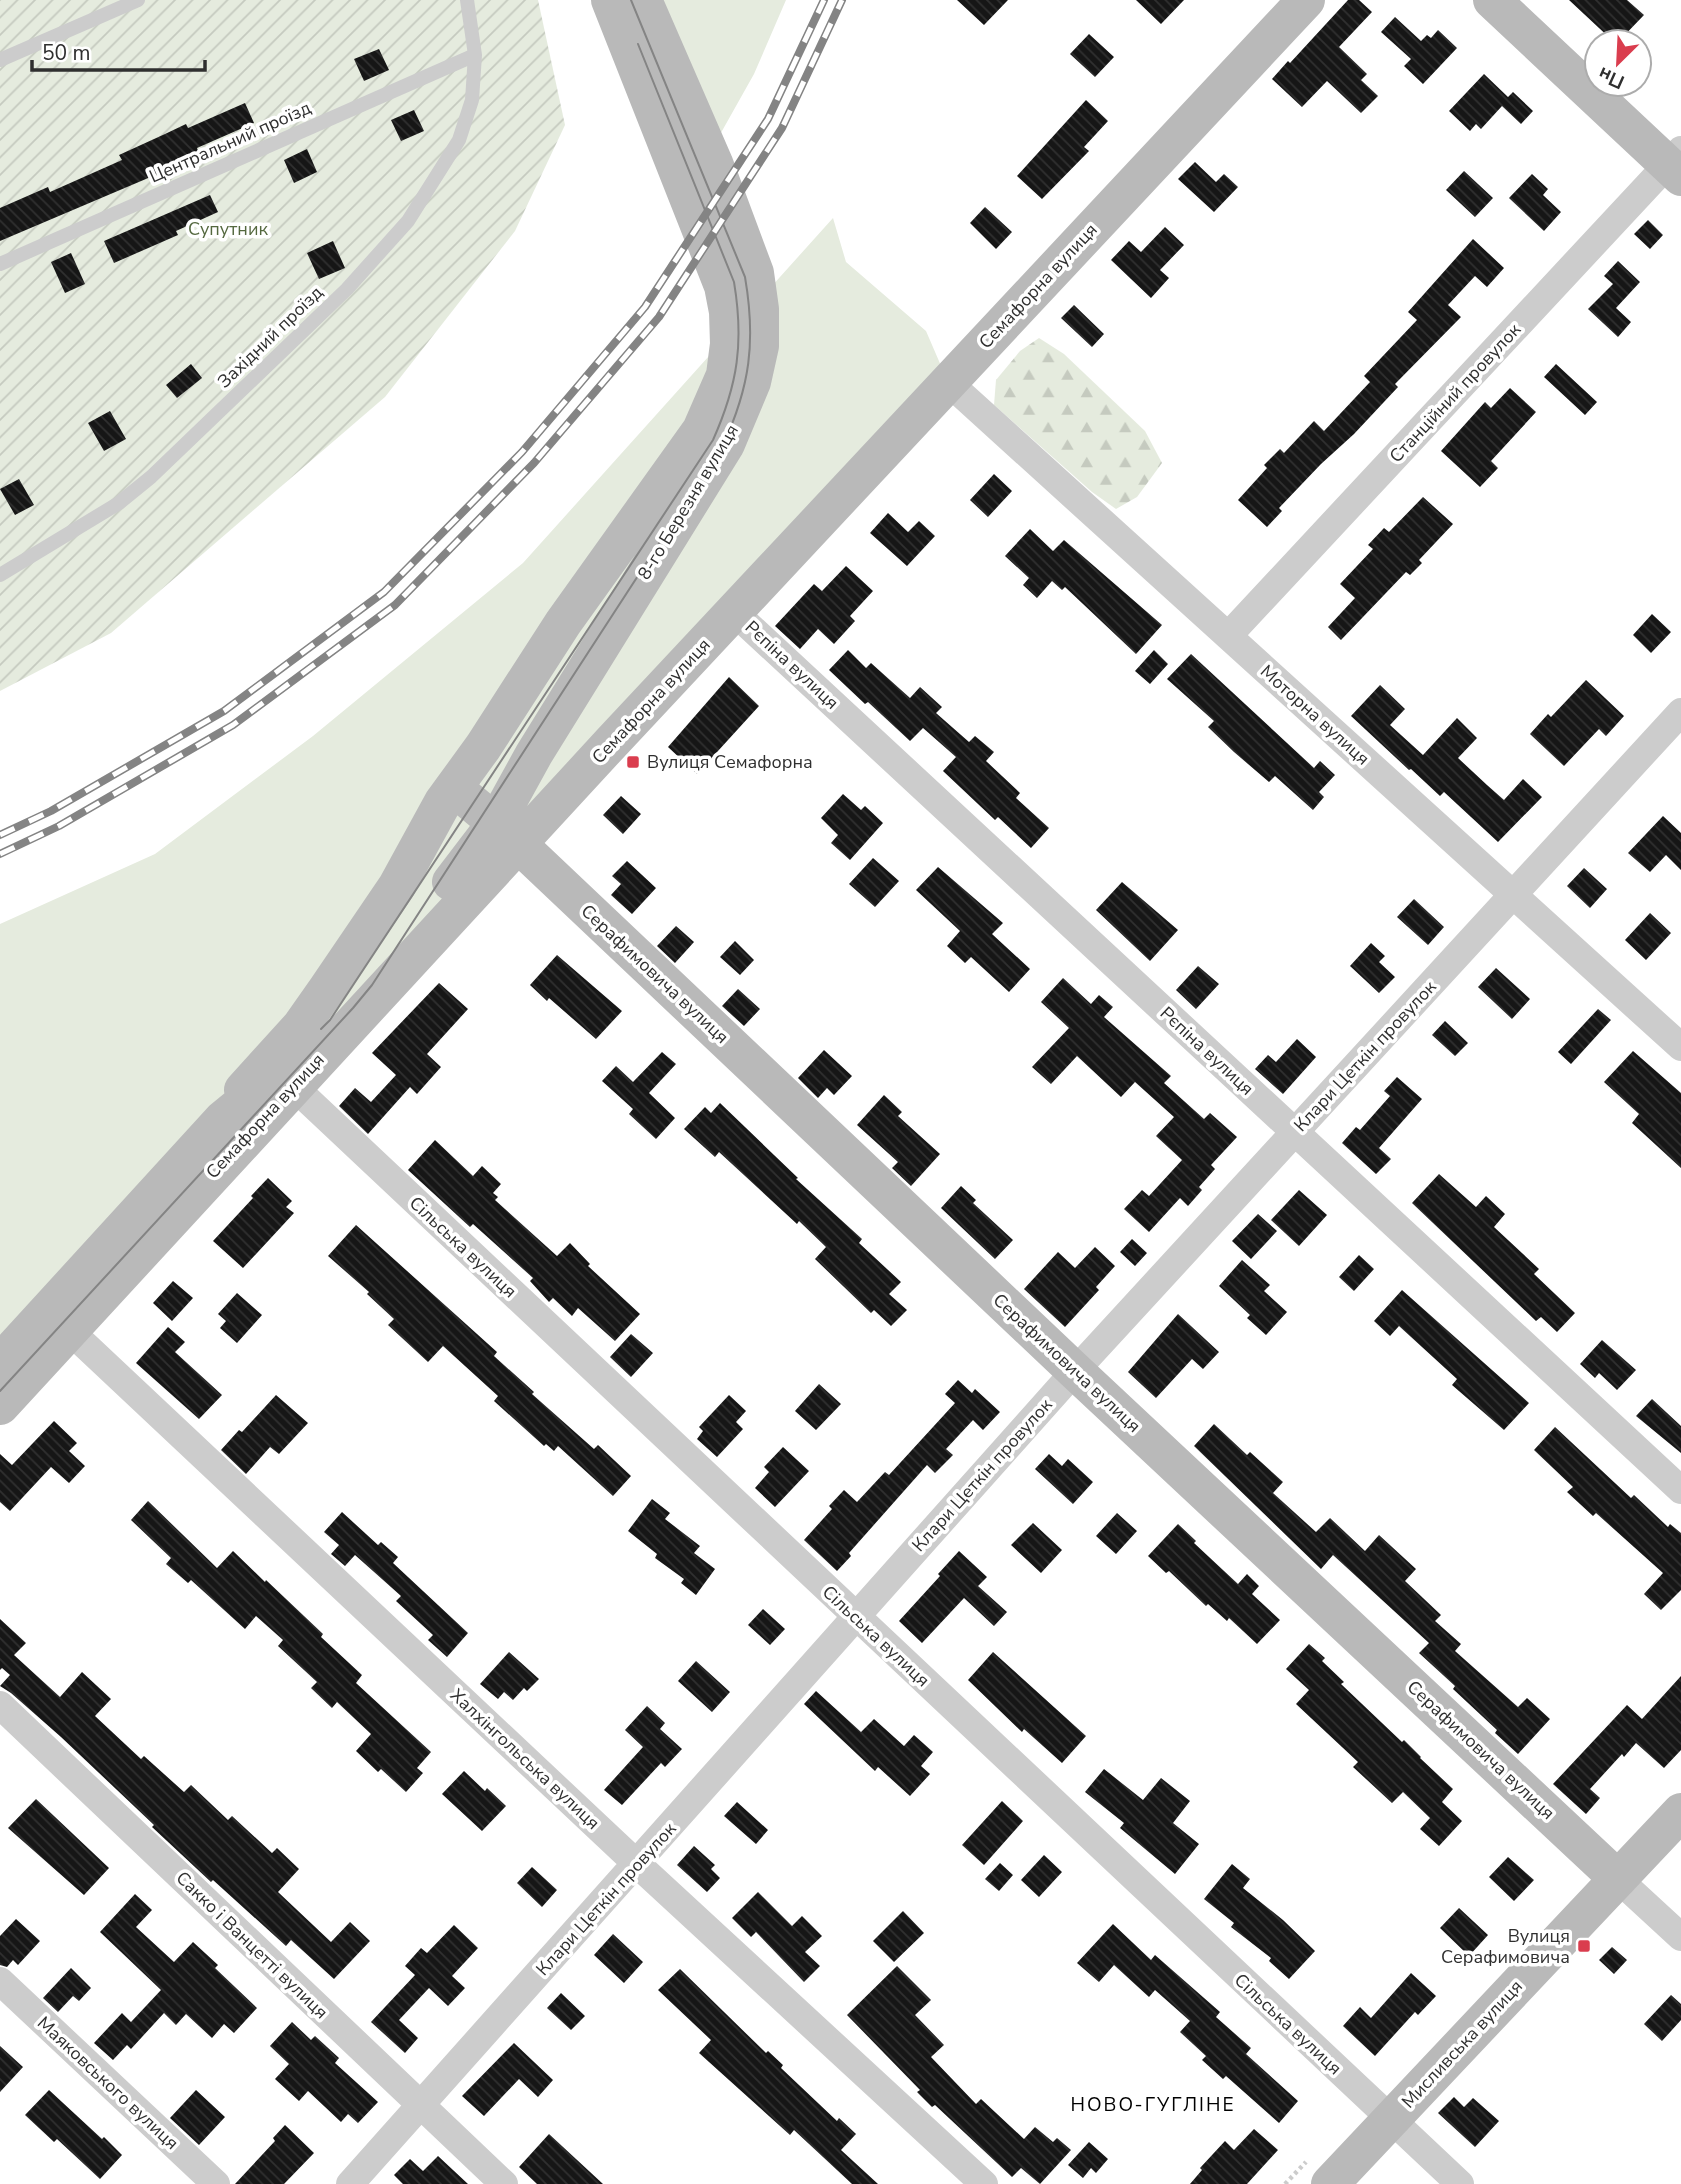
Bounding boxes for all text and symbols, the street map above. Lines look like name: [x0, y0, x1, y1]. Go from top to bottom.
scale bar: [32, 28, 205, 72]
north arrow: [1583, 28, 1653, 98]
text: 50 m: [42, 39, 91, 67]
text: Пн: [1594, 60, 1629, 95]
street label: Центральний проїзд: [145, 95, 315, 188]
park label: Супутник: [188, 217, 268, 241]
street label: Семафорна вулиця: [974, 218, 1102, 354]
street label: Західний проїзд: [212, 280, 328, 393]
street label: Станційний провулок: [1384, 318, 1526, 468]
street label: 8-го Березня вулиця: [632, 420, 744, 584]
street label: Рєпіна вулиця: [740, 615, 844, 715]
street label: Семафорна вулиця: [587, 633, 715, 769]
street label: Моторна вулиця: [1255, 659, 1375, 771]
place label: Вулиця Семафорна: [647, 750, 813, 774]
marker: Вулиця Семафорна: [625, 754, 641, 770]
street label: Серафимовича вулиця: [576, 899, 734, 1049]
street label: Клари Цеткін провулок: [1289, 975, 1442, 1137]
street label: Рєпіна вулиця: [1155, 1001, 1259, 1101]
street label: Семафорна вулиця: [201, 1048, 329, 1184]
street label: Сільська вулиця: [404, 1191, 522, 1303]
street label: Серафимовича вулиця: [988, 1288, 1146, 1438]
street label: Клари Цеткін провулок: [907, 1393, 1058, 1557]
street label: Сільська вулиця: [817, 1580, 935, 1692]
street label: Серафимовича вулиця: [1402, 1675, 1560, 1825]
street label: Халхінгольська вулиця: [445, 1683, 605, 1835]
street label: Клари Цеткін провулок: [531, 1817, 682, 1981]
street label: Сакко і Ванцетті вулиця: [171, 1866, 333, 2024]
place label: Вулиця Серафимовича: [1441, 1924, 1570, 1969]
marker: Вулиця Серафимовича: [1576, 1938, 1592, 1954]
street label: Сільська вулиця: [1229, 1968, 1347, 2080]
street label: Мисливська вулиця: [1396, 1975, 1528, 2113]
street label: Маяковського вулиця: [32, 2011, 184, 2155]
district label: НОВО-ГУГЛІНЕ: [1071, 2092, 1235, 2118]

